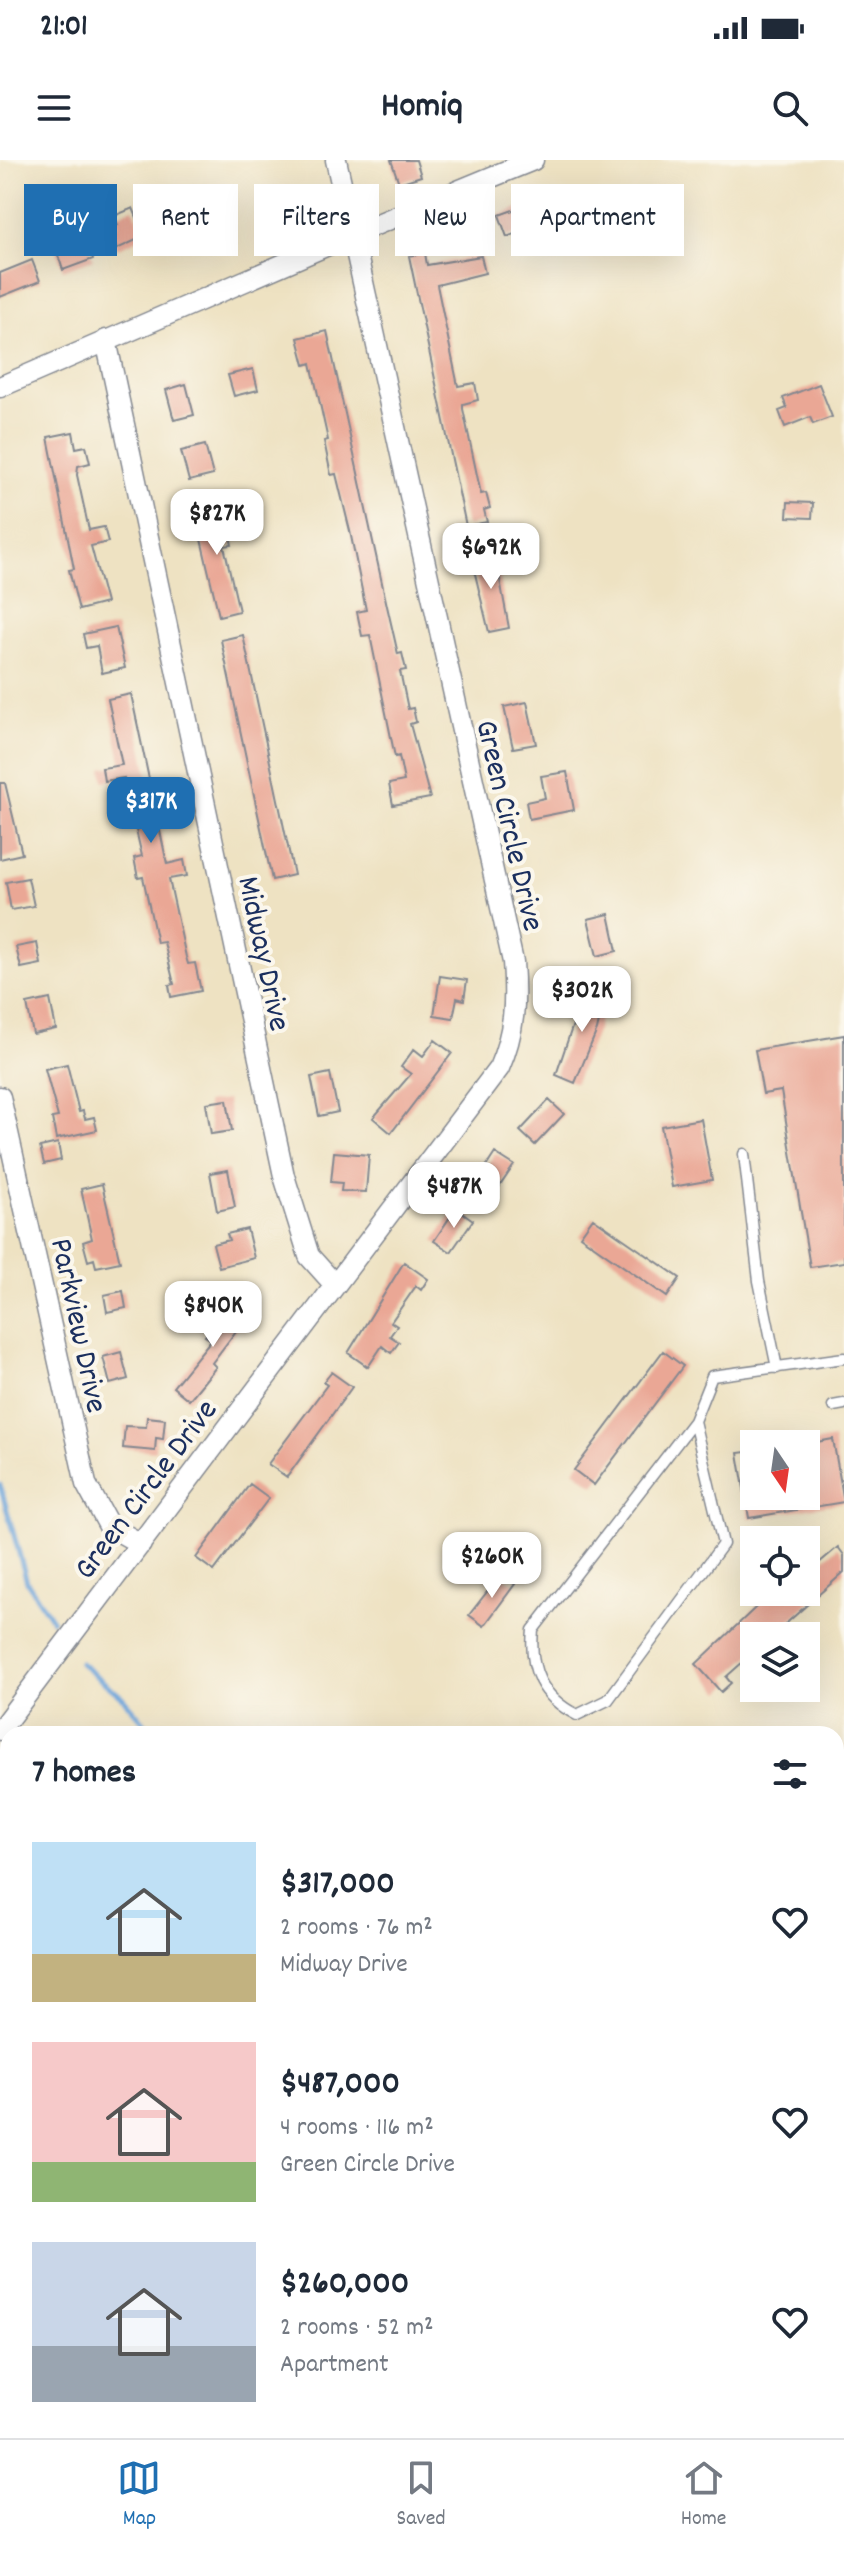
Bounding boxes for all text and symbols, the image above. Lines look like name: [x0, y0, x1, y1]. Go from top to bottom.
text: 21:01: [40, 7, 88, 50]
text: Homiq: [381, 82, 463, 134]
icon: menu: [32, 86, 76, 130]
icon: search: [768, 86, 812, 130]
chip: Buy: [24, 184, 117, 256]
chip: Rent: [133, 184, 238, 256]
chip: Filters: [254, 184, 379, 256]
chip: New: [395, 184, 495, 256]
chip: Apartment: [511, 184, 684, 256]
pin: $827K: [161, 489, 273, 557]
text: $827K: [189, 496, 245, 533]
pin: $692K: [435, 523, 547, 591]
text: $692K: [460, 530, 522, 567]
street label: Green Circle Drive: [460, 716, 554, 936]
pin: $317K: [95, 777, 207, 845]
text: $317K: [125, 784, 177, 821]
street label: Midway Drive: [222, 872, 300, 1036]
pin: $302K: [526, 966, 638, 1034]
text: $302K: [551, 973, 613, 1010]
pin: $487K: [398, 1162, 510, 1230]
text: $487K: [426, 1169, 482, 1206]
street label: Parkview Drive: [35, 1234, 117, 1418]
pin: $840K: [157, 1281, 269, 1349]
text: $840K: [183, 1288, 243, 1325]
street label: Green Circle Drive: [65, 1391, 231, 1591]
north arrow: [740, 1430, 820, 1510]
map controls: [740, 1430, 820, 1702]
button: locate: [740, 1526, 820, 1606]
pin: $260K: [436, 1532, 548, 1600]
text: $260K: [460, 1539, 524, 1576]
button: layers: [740, 1622, 820, 1702]
text: 7 homes: [32, 1750, 136, 1799]
icon: filters: [768, 1752, 812, 1796]
text: $317,000: [280, 1861, 395, 1910]
icon: home: [96, 1874, 192, 1970]
icon: heart: [768, 1900, 812, 1944]
text: 2 rooms · 76 m²: [280, 1910, 433, 1947]
text: Midway Drive: [280, 1947, 408, 1984]
text: $487,000: [280, 2061, 400, 2110]
icon: home: [96, 2074, 192, 2170]
icon: heart: [768, 2100, 812, 2144]
text: 4 rooms · 116 m²: [280, 2110, 434, 2147]
text: Green Circle Drive: [280, 2147, 455, 2184]
text: $260,000: [280, 2261, 409, 2310]
icon: home: [96, 2274, 192, 2370]
icon: heart: [768, 2300, 812, 2344]
text: 2 rooms · 52 m²: [280, 2310, 433, 2347]
text: Apartment: [280, 2347, 389, 2384]
tab: Map: [117, 2456, 161, 2535]
tab: Saved: [396, 2456, 446, 2535]
tab: Home: [681, 2456, 726, 2535]

